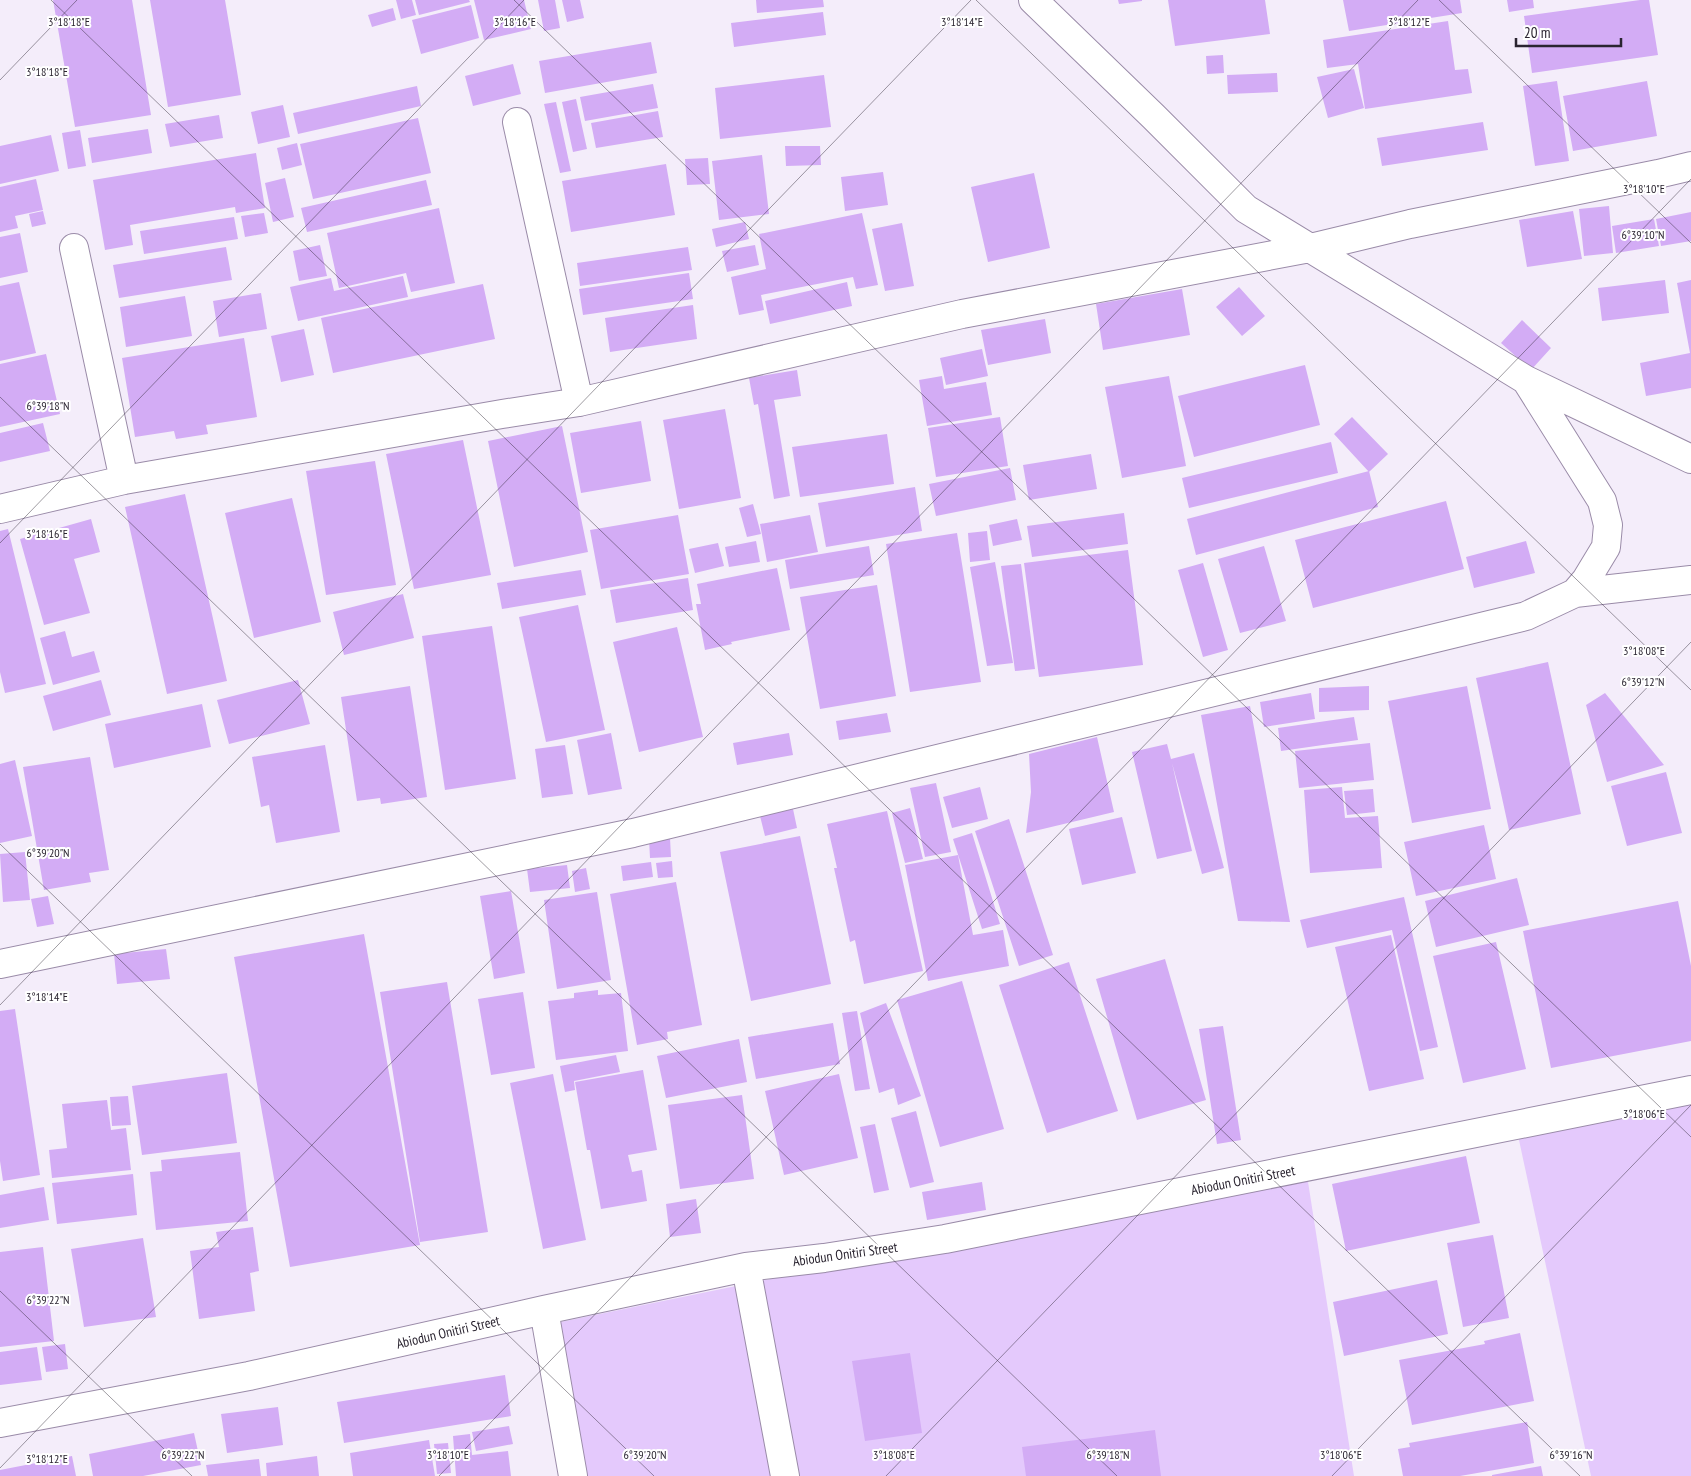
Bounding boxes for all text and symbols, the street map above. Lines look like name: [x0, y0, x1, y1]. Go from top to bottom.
text: 3°18'18"E: [48, 14, 90, 29]
text: 3°18'16"E: [494, 14, 536, 29]
text: 3°18'14"E: [941, 14, 983, 29]
text: 3°18'12"E: [1388, 14, 1430, 29]
scale bar: [1516, 15, 1621, 47]
text: 20 m: [1524, 23, 1550, 42]
text: 3°18'18"E: [26, 64, 68, 79]
text: 3°18'10"E: [1623, 181, 1665, 196]
text: 6°39'10"N: [1621, 227, 1665, 242]
text: 6°39'18"N: [26, 398, 70, 413]
text: 3°18'16"E: [26, 526, 68, 541]
text: 3°18'08"E: [1623, 643, 1665, 658]
text: 6°39'12"N: [1621, 674, 1665, 689]
text: 6°39'20"N: [26, 845, 70, 860]
text: 3°18'14"E: [26, 989, 68, 1004]
text: 3°18'06"E: [1623, 1106, 1665, 1121]
street label: Abiodun Onitiri Street: [1189, 1161, 1297, 1199]
street label: Abiodun Onitiri Street: [791, 1238, 899, 1270]
text: 6°39'22"N: [26, 1292, 70, 1307]
street label: Abiodun Onitiri Street: [395, 1311, 502, 1353]
text: 6°39'22"N: [161, 1447, 205, 1462]
text: 3°18'10"E: [427, 1447, 469, 1462]
text: 6°39'20"N: [623, 1447, 667, 1462]
text: 3°18'08"E: [873, 1447, 915, 1462]
text: 6°39'18"N: [1086, 1447, 1130, 1462]
text: 3°18'06"E: [1320, 1447, 1362, 1462]
text: 6°39'16"N: [1549, 1447, 1593, 1462]
text: 3°18'12"E: [26, 1451, 68, 1466]

